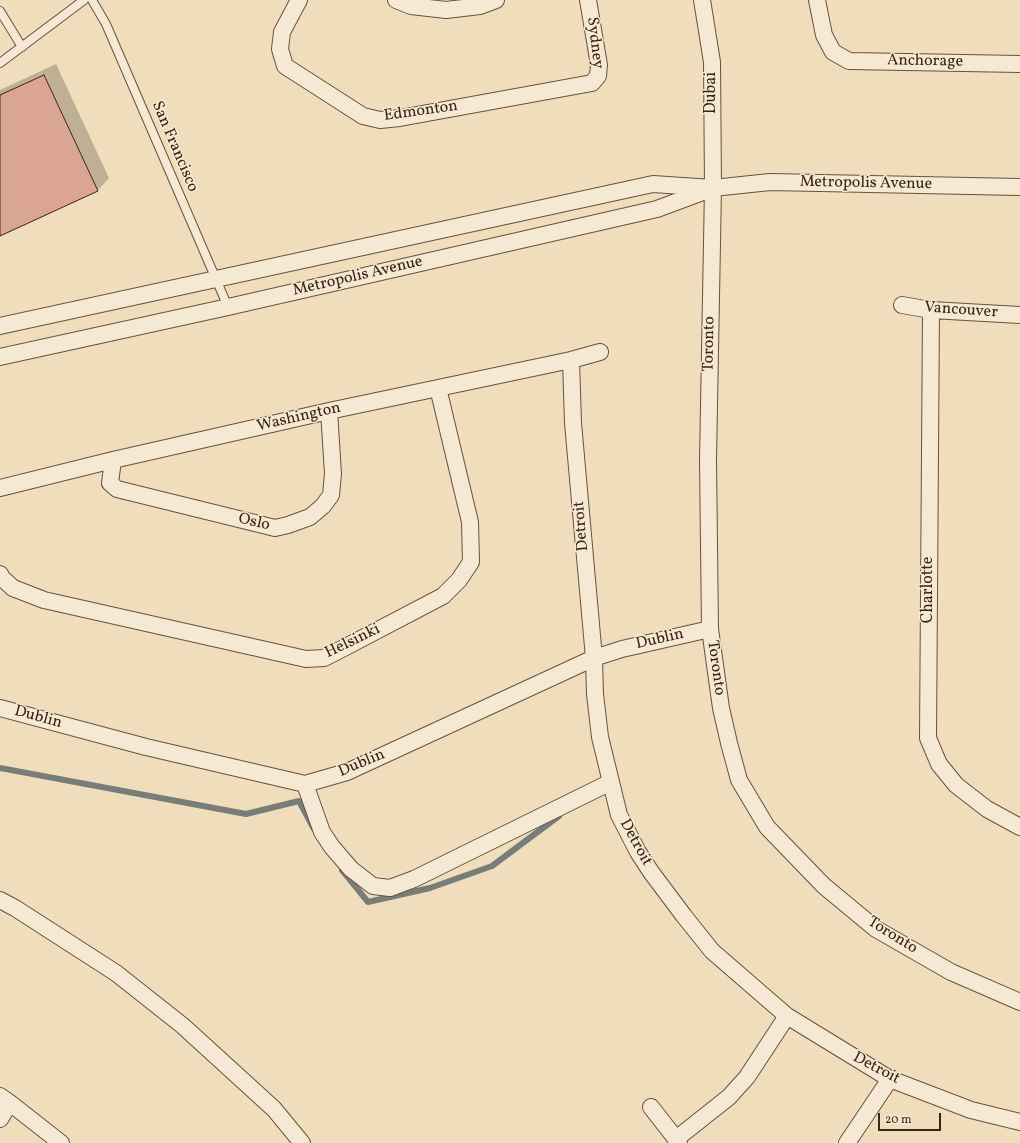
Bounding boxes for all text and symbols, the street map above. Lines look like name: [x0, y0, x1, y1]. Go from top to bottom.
street label: Sydney: [581, 16, 607, 70]
street label: Anchorage: [887, 52, 963, 72]
street label: Dubai: [702, 72, 722, 114]
street label: Edmonton: [383, 97, 459, 127]
street label: San Francisco: [146, 99, 202, 195]
street label: Metropolis Avenue: [800, 173, 932, 195]
street label: Metropolis Avenue: [291, 253, 425, 301]
street label: Vancouver: [924, 299, 998, 323]
street label: Toronto: [700, 316, 720, 372]
street label: Washington: [255, 399, 343, 437]
street label: Detroit: [570, 500, 594, 552]
street label: Oslo: [236, 510, 272, 536]
street label: Charlotte: [919, 557, 939, 623]
street label: Helsinki: [322, 620, 384, 664]
street label: Dublin: [634, 625, 686, 655]
street label: Toronto: [702, 639, 728, 697]
street label: Dublin: [12, 702, 64, 734]
street label: Dublin: [336, 746, 388, 782]
street label: Detroit: [614, 816, 656, 870]
street label: Toronto: [863, 913, 921, 959]
street label: Detroit: [849, 1049, 903, 1089]
scale bar: [880, 1105, 943, 1131]
text: 20 m: [885, 1112, 912, 1128]

